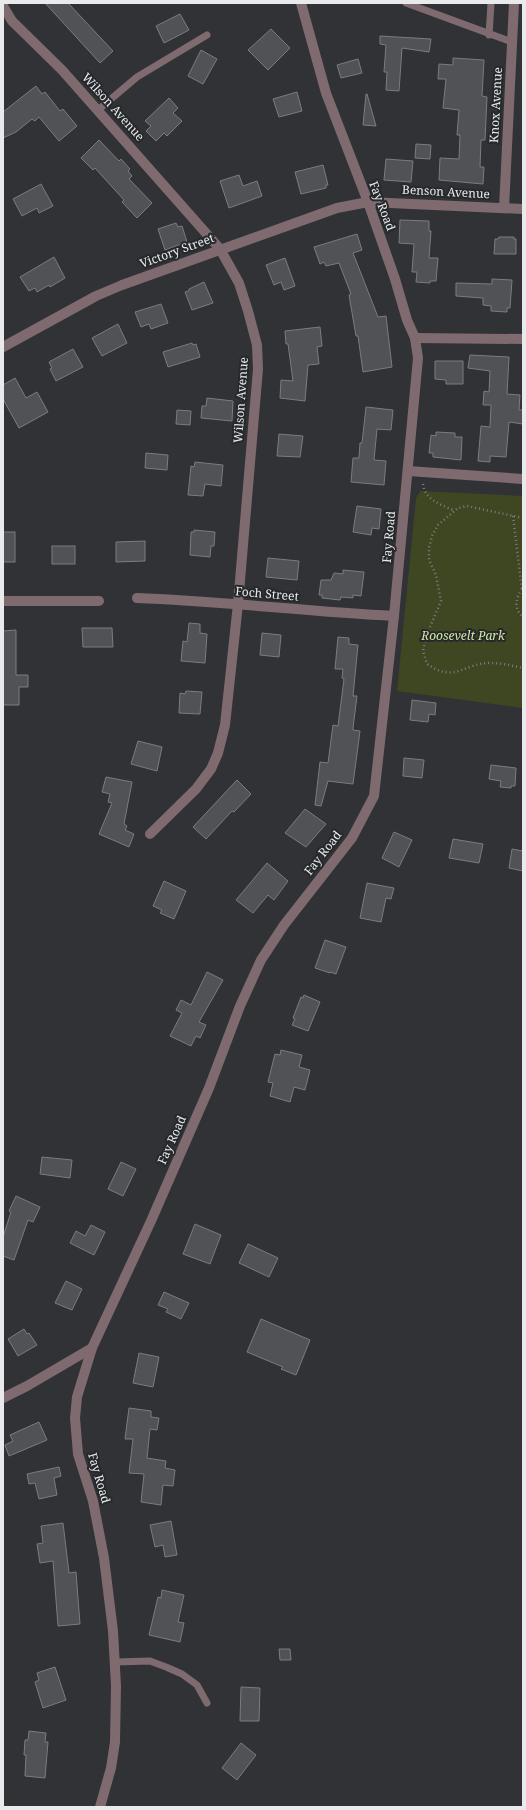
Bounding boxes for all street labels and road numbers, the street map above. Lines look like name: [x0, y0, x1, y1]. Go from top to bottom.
street label: Knox Avenue: [485, 67, 506, 143]
street label: Wilson Avenue: [78, 69, 149, 144]
street label: Fay Road: [365, 179, 400, 234]
street label: Benson Avenue: [402, 181, 490, 202]
street label: Victory Street: [137, 229, 216, 272]
street label: Wilson Avenue: [229, 356, 252, 444]
street label: Fay Road: [378, 510, 399, 564]
street label: Foch Street: [235, 582, 299, 605]
street label: Fay Road: [300, 826, 346, 878]
street label: Fay Road: [153, 1112, 190, 1167]
street label: Fay Road: [84, 1451, 115, 1506]

